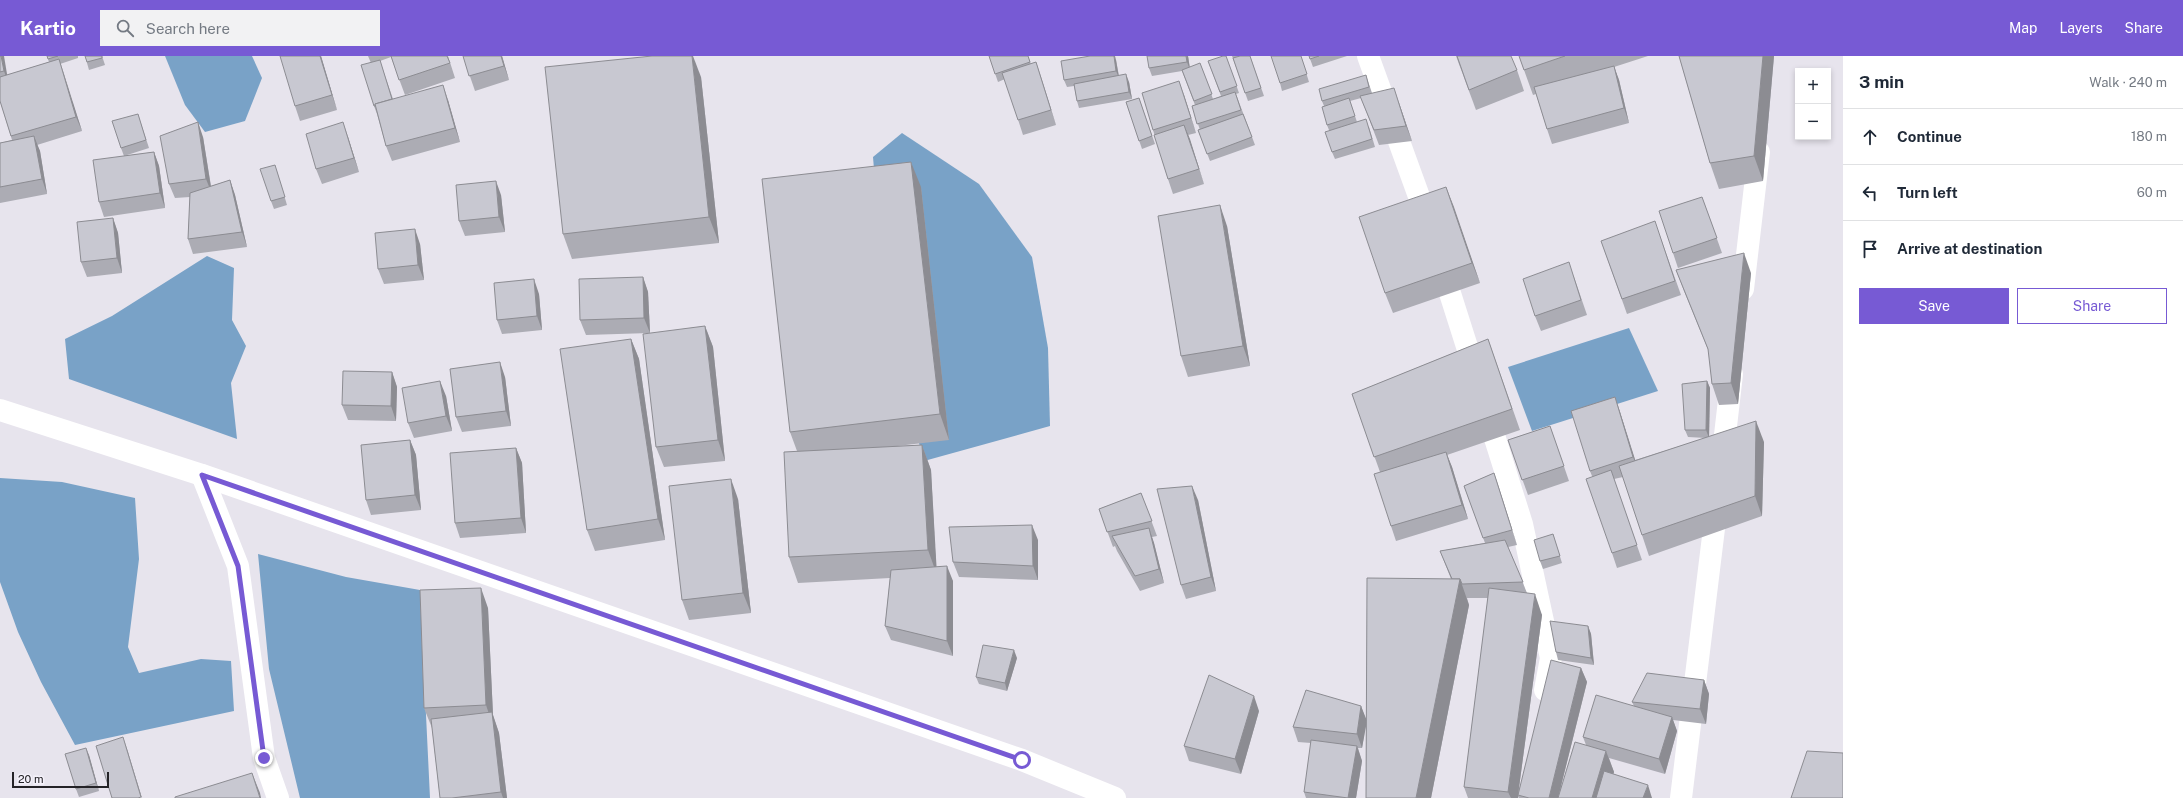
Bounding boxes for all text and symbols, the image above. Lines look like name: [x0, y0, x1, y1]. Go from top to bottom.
search box: [100, 10, 380, 46]
text: Kartio: [20, 17, 76, 39]
icon: search: [114, 17, 136, 39]
text: Search here: [146, 20, 230, 37]
text: Map: [2009, 20, 2037, 36]
text: Layers: [2059, 20, 2103, 36]
text: Share: [2125, 20, 2163, 36]
map controls: [1795, 68, 1831, 140]
button: +: [1795, 68, 1831, 104]
text: 3 min: [1859, 72, 1904, 92]
text: Walk · 240 m: [2089, 75, 2167, 90]
button: −: [1795, 104, 1831, 140]
icon: ahead: [1859, 126, 1881, 148]
text: Continue: [1897, 128, 1962, 145]
text: 180 m: [2131, 129, 2167, 144]
icon: left: [1859, 182, 1881, 204]
text: Turn left: [1897, 184, 1958, 201]
text: 60 m: [2137, 185, 2167, 200]
icon: arrive: [1859, 238, 1881, 260]
text: Arrive at destination: [1897, 240, 2042, 257]
button: Save: [1859, 288, 2009, 324]
button: Share: [2017, 288, 2167, 324]
route end: [255, 749, 273, 767]
route start: [1013, 751, 1031, 769]
scale bar: [12, 770, 109, 789]
text: 20 m: [18, 773, 43, 785]

